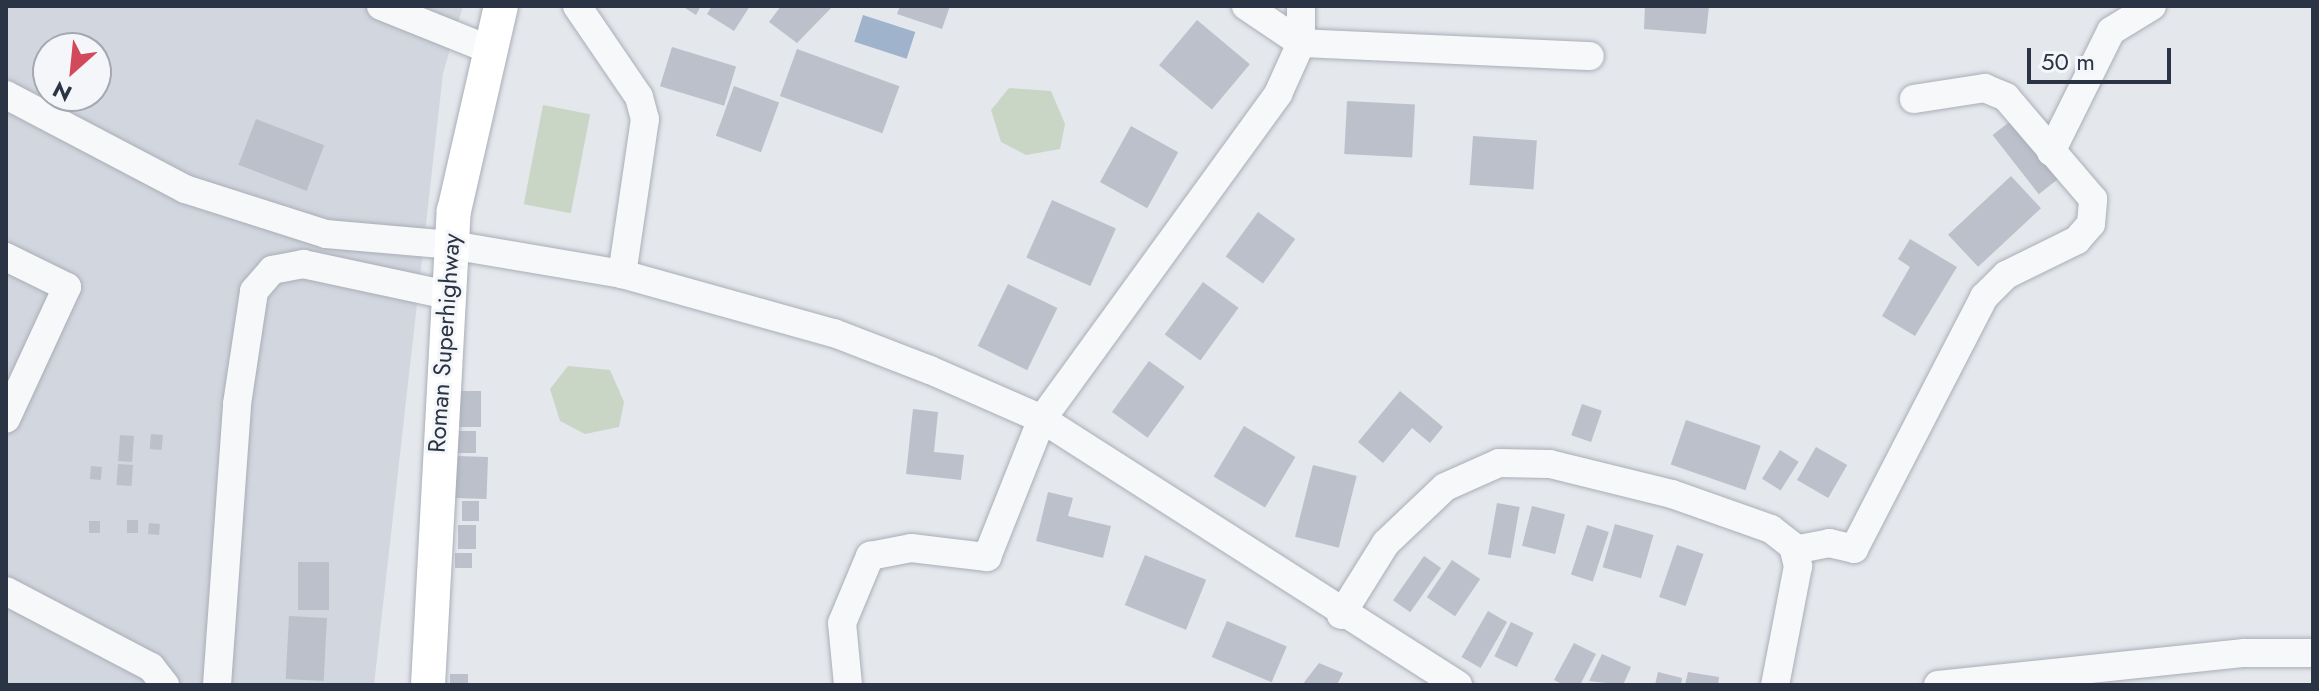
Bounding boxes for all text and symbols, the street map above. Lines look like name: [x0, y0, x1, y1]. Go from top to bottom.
north arrow: [32, 32, 112, 112]
scale bar: [2031, 32, 2175, 82]
text: 50 m: [2041, 44, 2095, 79]
text: N: [47, 73, 77, 110]
street label: Roman Superhighway: [422, 232, 466, 454]

